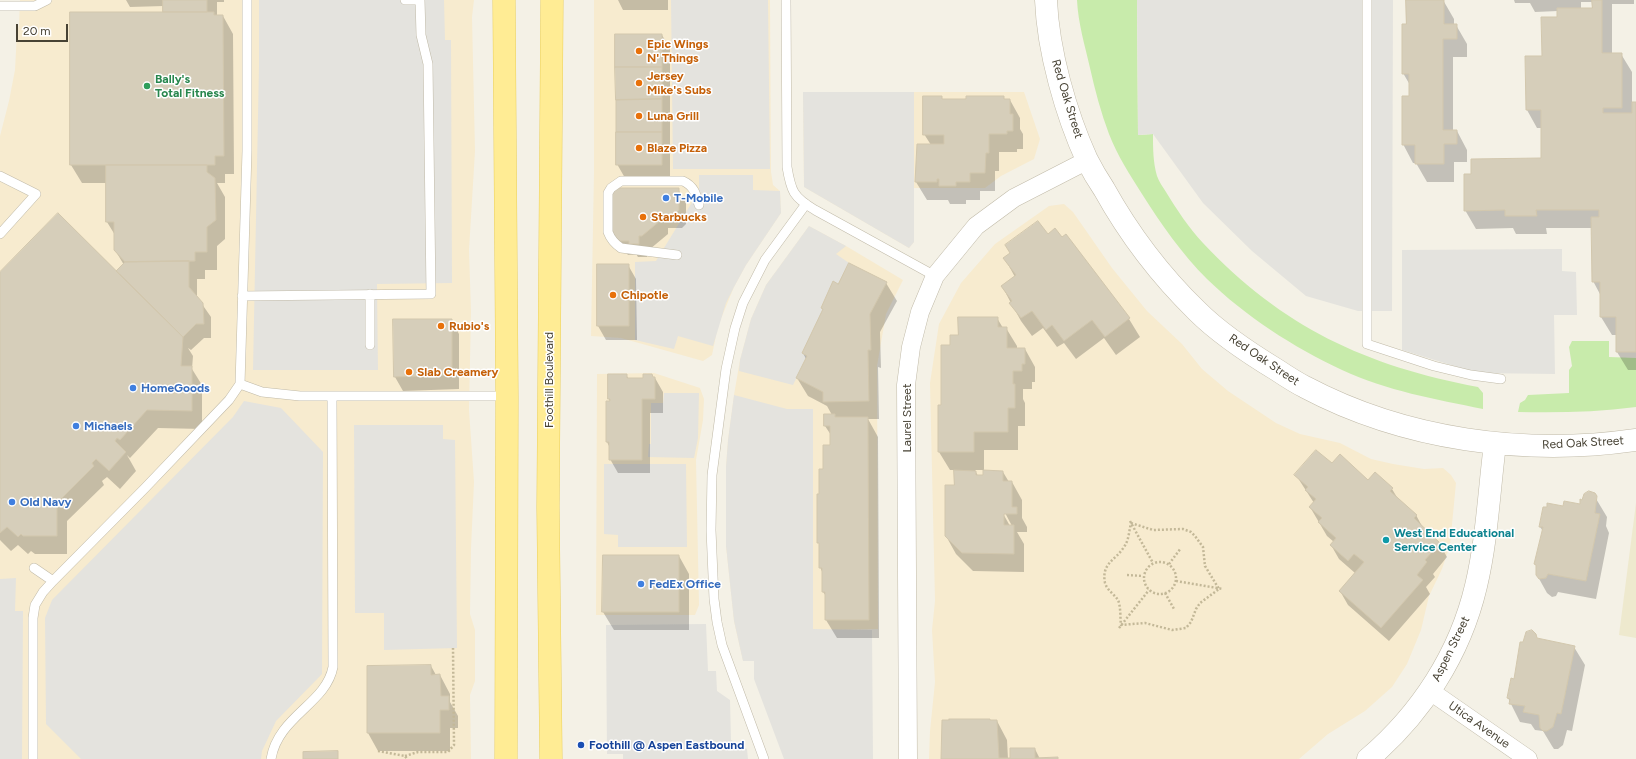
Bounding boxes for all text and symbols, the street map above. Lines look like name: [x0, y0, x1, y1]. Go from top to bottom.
scale bar: [18, 16, 70, 42]
text: 20 m: [23, 24, 51, 38]
place label: Epic Wings N' Things: [647, 37, 708, 65]
marker: Epic Wings N' Things: [634, 46, 644, 56]
street label: Red Oak Street: [1048, 58, 1086, 140]
place label: Jersey Mike's Subs: [647, 69, 711, 97]
place label: Bally's Total Fitness: [155, 72, 224, 100]
marker: Jersey Mike's Subs: [634, 78, 644, 88]
marker: Bally's Total Fitness: [142, 81, 152, 91]
place label: Luna Grill: [647, 109, 699, 123]
marker: Luna Grill: [634, 111, 644, 121]
place label: Blaze Pizza: [647, 141, 707, 155]
marker: Blaze Pizza: [634, 143, 644, 153]
place label: T-Mobile: [674, 191, 723, 205]
marker: T-Mobile: [661, 193, 671, 203]
place label: Starbucks: [651, 210, 707, 224]
marker: Starbucks: [638, 212, 648, 222]
place label: Chipotle: [621, 288, 668, 302]
marker: Chipotle: [608, 290, 618, 300]
place label: Rubio's: [449, 319, 489, 333]
marker: Rubio's: [436, 321, 446, 331]
street label: Red Oak Street: [1226, 331, 1302, 389]
street label: Foothill Boulevard: [542, 332, 556, 428]
place label: Slab Creamery: [417, 365, 499, 379]
marker: Slab Creamery: [404, 367, 414, 377]
place label: HomeGoods: [141, 381, 210, 395]
marker: HomeGoods: [128, 383, 138, 393]
street label: Laurel Street: [900, 384, 914, 452]
place label: Michaels: [84, 419, 132, 433]
marker: Michaels: [71, 421, 81, 431]
street label: Red Oak Street: [1542, 434, 1624, 452]
place label: Old Navy: [20, 495, 71, 509]
marker: Old Navy: [7, 497, 17, 507]
place label: West End Educational Service Center: [1394, 526, 1514, 554]
marker: West End Educational Service Center: [1381, 535, 1391, 545]
place label: FedEx Office: [649, 577, 721, 591]
marker: FedEx Office: [636, 579, 646, 589]
street label: Aspen Street: [1429, 614, 1473, 684]
street label: Utica Avenue: [1445, 698, 1513, 752]
place label: Foothill @ Aspen Eastbound: [589, 738, 744, 752]
marker: Foothill @ Aspen Eastbound: [576, 740, 586, 750]

